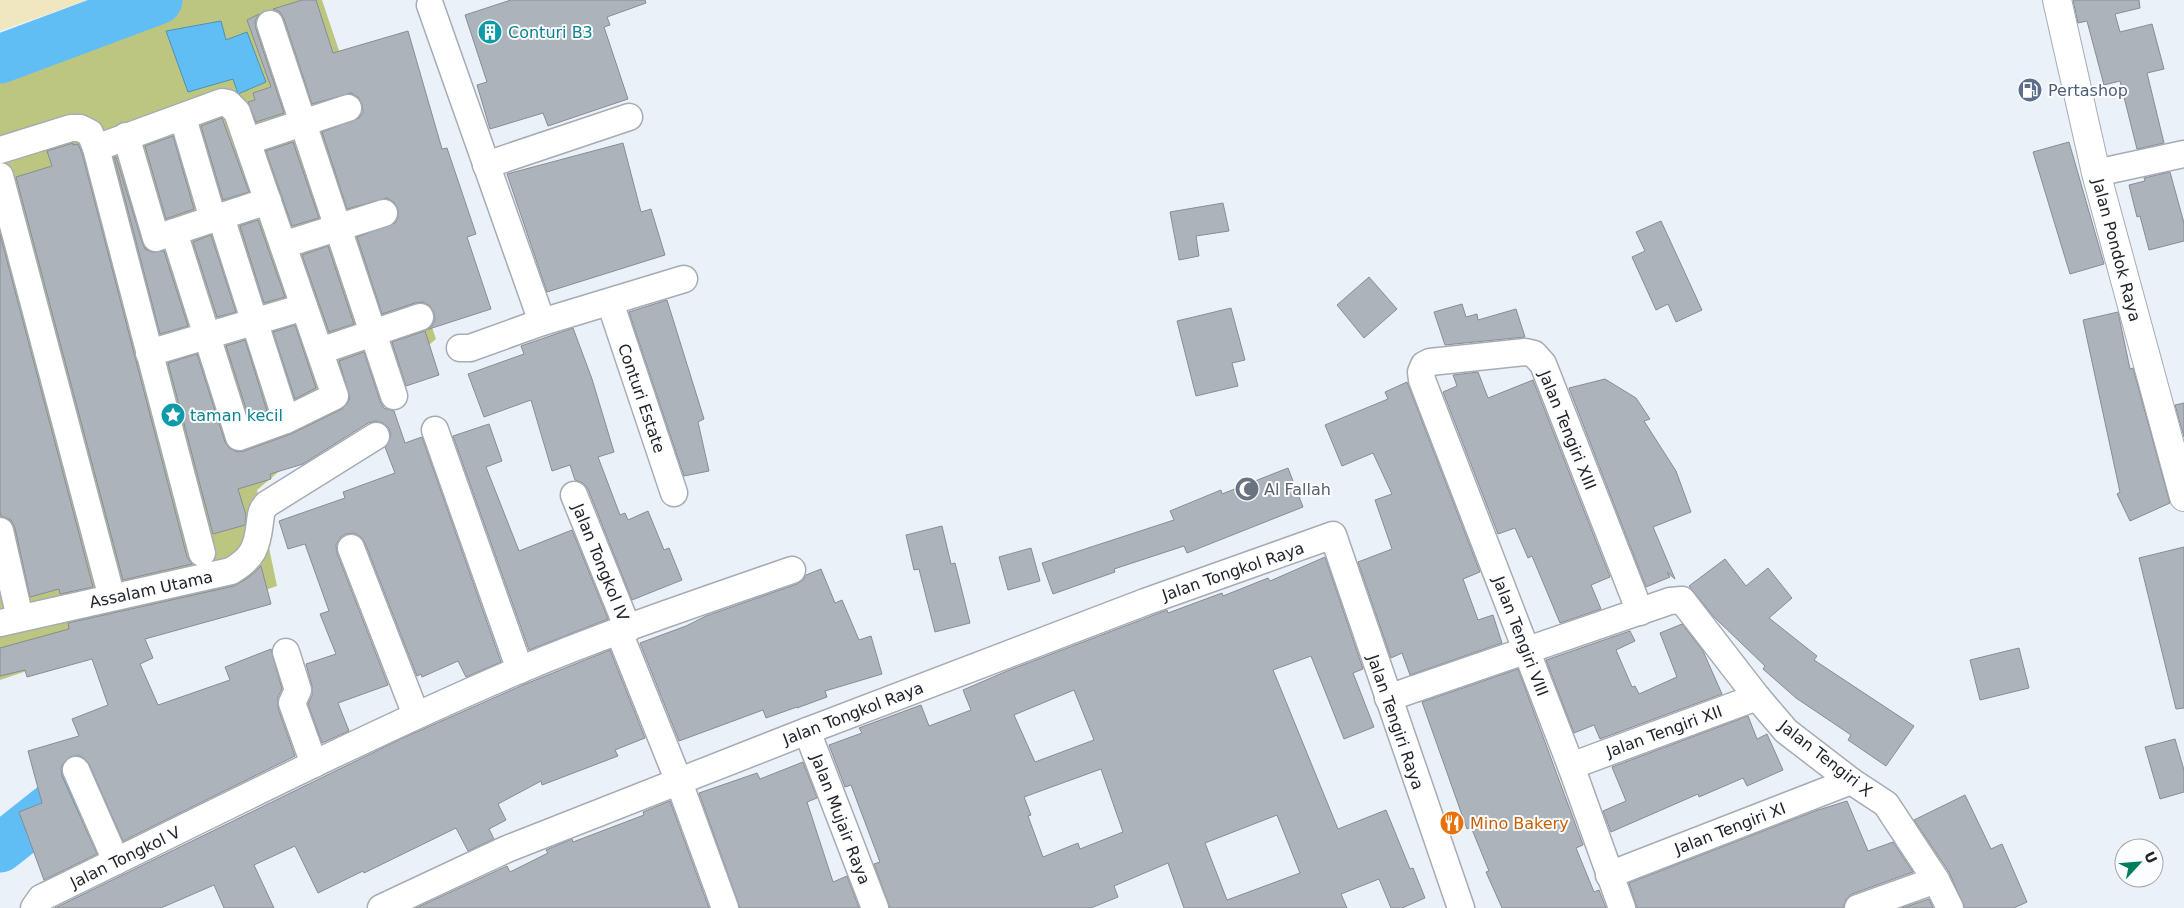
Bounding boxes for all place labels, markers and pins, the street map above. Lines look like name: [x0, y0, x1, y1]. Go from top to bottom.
building icon: Conturi B3: [477, 19, 503, 45]
place label: Conturi B3: [508, 23, 593, 42]
fuel station icon: Pertashop: [2017, 77, 2043, 103]
place label: Pertashop: [2048, 81, 2128, 100]
place icon: taman kecil: [160, 402, 186, 428]
place label: taman kecil: [190, 406, 283, 425]
mosque icon: Al Fallah: [1234, 476, 1260, 502]
place label: Al Fallah: [1264, 480, 1331, 499]
restaurant icon: Mino Bakery: [1439, 810, 1465, 836]
place label: Mino Bakery: [1470, 814, 1569, 833]

